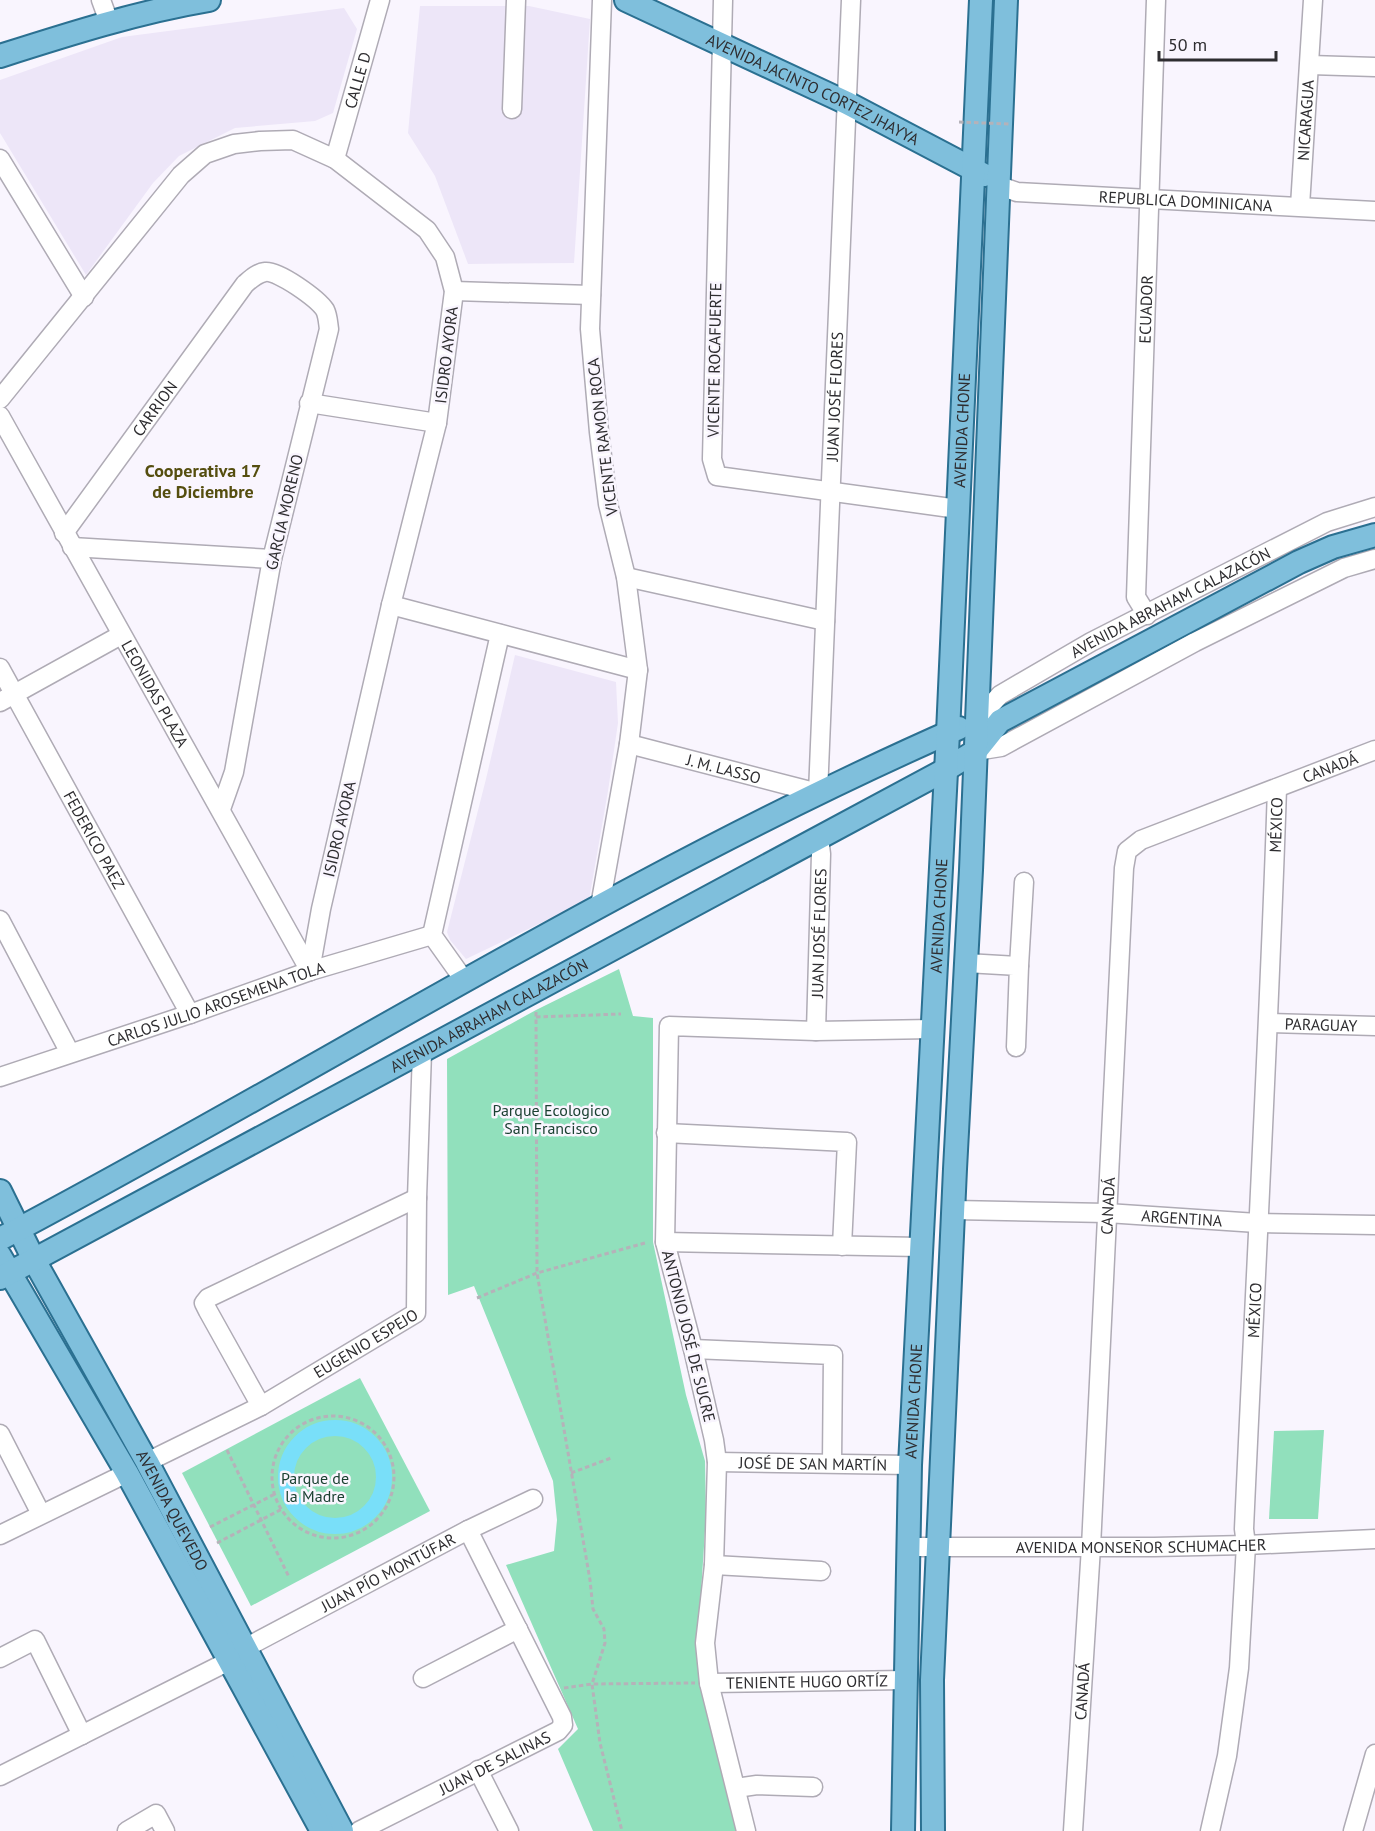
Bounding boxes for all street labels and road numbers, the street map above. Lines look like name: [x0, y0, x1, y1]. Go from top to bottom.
street label: AVENIDA JACINTO CORTEZ JHAYYA: [703, 29, 923, 150]
street label: CALLE D: [340, 49, 375, 111]
street label: NICARAGUA: [1293, 78, 1318, 161]
street label: REPUBLICA DOMINICANA: [1098, 186, 1274, 216]
street label: ECUADOR: [1134, 275, 1157, 344]
street label: VICENTE ROCAFUERTE: [703, 282, 725, 439]
street label: ISIDRO AYORA: [430, 305, 462, 405]
street label: JUAN JOSÉ FLORES: [822, 331, 847, 463]
street label: VICENTE RAMON ROCA: [582, 356, 622, 518]
street label: AVENIDA CHONE: [949, 372, 974, 488]
street label: CARRION: [128, 377, 181, 440]
street label: GARCIA MORENO: [261, 452, 307, 572]
street label: AVENIDA ABRAHAM CALAZACÓN: [1067, 543, 1274, 662]
street label: LEONIDAS PLAZA: [117, 636, 193, 751]
street label: CANADÁ: [1300, 747, 1361, 787]
street label: J. M. LASSO: [684, 749, 763, 788]
street label: ISIDRO AYORA: [318, 779, 360, 879]
street label: FEDERICO PAEZ: [59, 787, 129, 892]
street label: MÉXICO: [1265, 797, 1287, 853]
street label: AVENIDA CHONE: [926, 858, 951, 974]
street label: JUAN JOSÉ FLORES: [807, 868, 831, 999]
street label: AVENIDA ABRAHAM CALAZACÓN: [386, 954, 591, 1077]
street label: CARLOS JULIO AROSEMENA TOLA: [105, 957, 328, 1051]
street label: PARAGUAY: [1284, 1013, 1358, 1035]
street label: CANADÁ: [1096, 1176, 1119, 1235]
street label: ARGENTINA: [1141, 1205, 1224, 1231]
street label: ANTONIO JOSÉ DE SUCRE: [658, 1248, 720, 1424]
street label: MÉXICO: [1243, 1282, 1266, 1338]
street label: EUGENIO ESPEJO: [310, 1304, 422, 1382]
street label: AVENIDA CHONE: [900, 1343, 926, 1459]
street label: AVENIDA QUEVEDO: [132, 1446, 213, 1574]
street label: JOSÉ DE SAN MARTÍN: [738, 1452, 887, 1475]
street label: JUAN PÍO MONTÚFAR: [317, 1528, 459, 1616]
street label: AVENIDA MONSEÑOR SCHUMACHER: [1016, 1534, 1267, 1557]
street label: CANADÁ: [1070, 1661, 1094, 1721]
street label: TENIENTE HUGO ORTÍZ: [726, 1670, 888, 1693]
street label: JUAN DE SALINAS: [435, 1726, 554, 1800]

